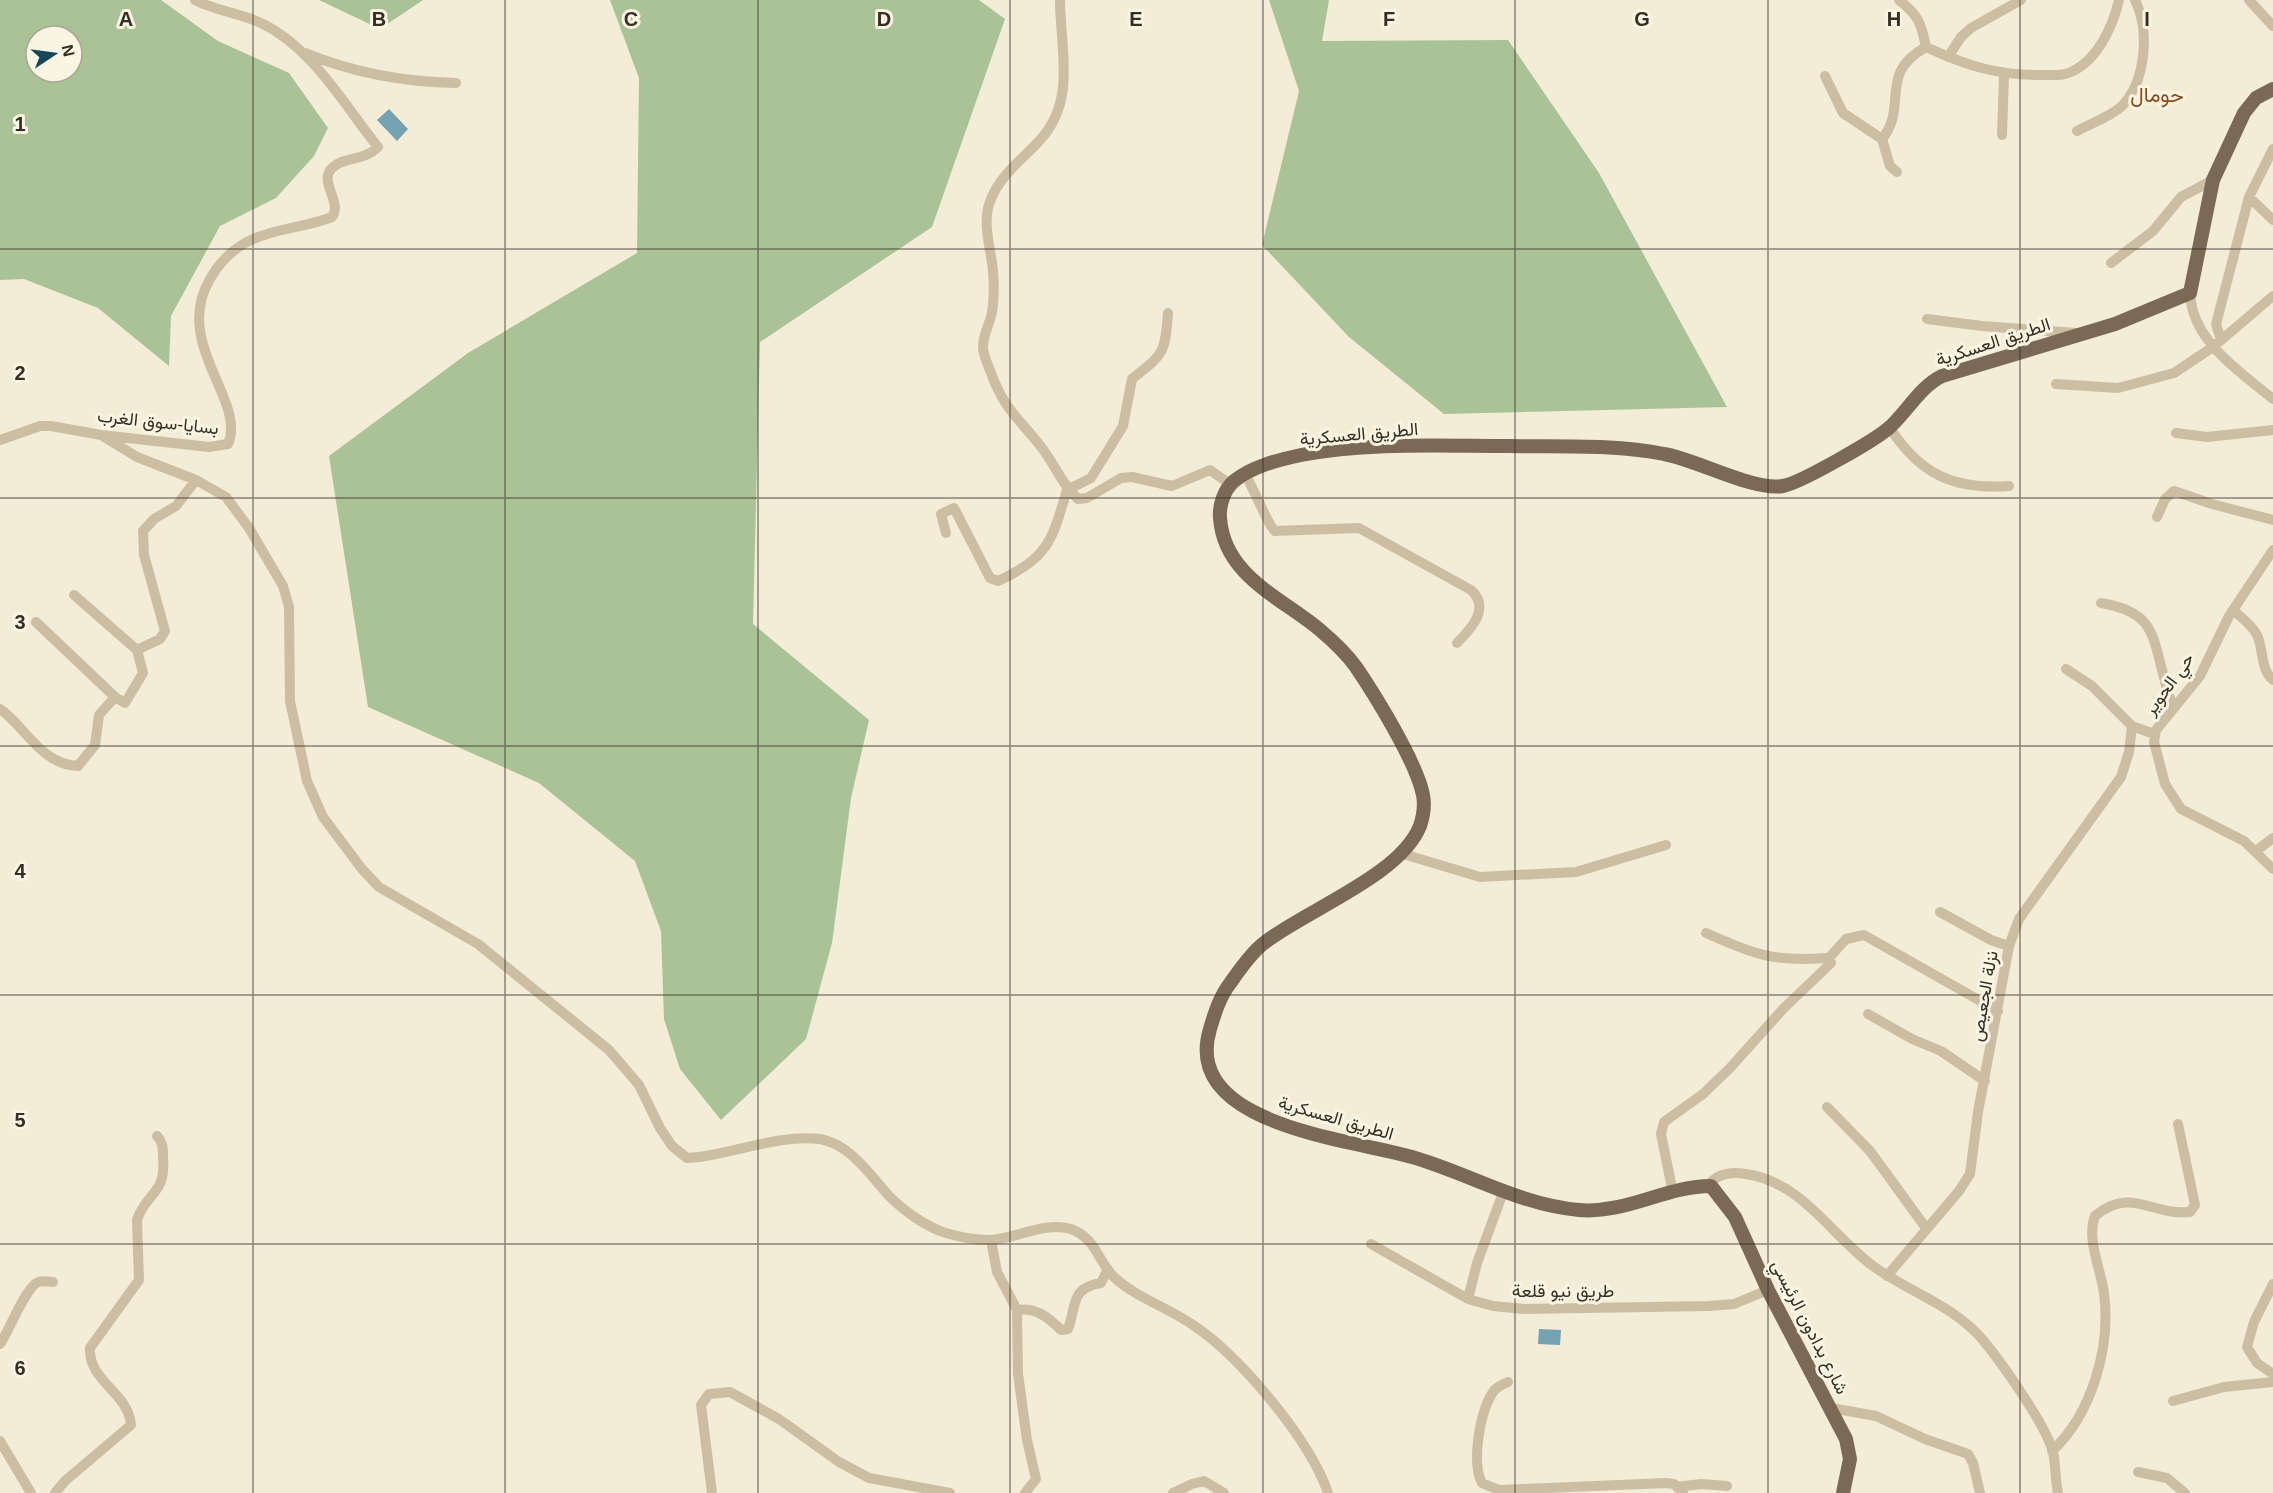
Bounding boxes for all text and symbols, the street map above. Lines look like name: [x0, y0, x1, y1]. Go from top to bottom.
text: A: [119, 8, 133, 30]
text: B: [372, 8, 386, 30]
text: C: [624, 8, 638, 30]
text: D: [877, 8, 891, 30]
text: E: [1129, 8, 1143, 30]
text: F: [1383, 8, 1395, 30]
text: G: [1634, 8, 1650, 30]
text: H: [1887, 8, 1901, 30]
text: I: [2144, 8, 2150, 30]
north arrow: [24, 24, 84, 84]
text: N: [59, 43, 78, 58]
district label: حومال: [2130, 83, 2184, 108]
text: 1: [14, 113, 26, 135]
street label: الطريق العسكرية: [1933, 314, 2053, 371]
text: 2: [14, 362, 26, 384]
street label: بسايا-سوق الغرب: [96, 406, 220, 439]
street label: الطريق العسكرية: [1299, 419, 1419, 450]
text: 3: [14, 611, 26, 633]
street label: حي الحوير: [2139, 649, 2202, 723]
text: 4: [14, 860, 26, 882]
street label: نزلة الجعيص: [1966, 949, 2003, 1043]
street label: الطريق العسكرية: [1276, 1092, 1396, 1145]
text: 5: [14, 1109, 26, 1131]
street label: شارع بدادون الرئيسي: [1763, 1256, 1853, 1400]
street label: طريق نيو قلعة: [1512, 1281, 1614, 1302]
text: 6: [14, 1357, 26, 1379]

